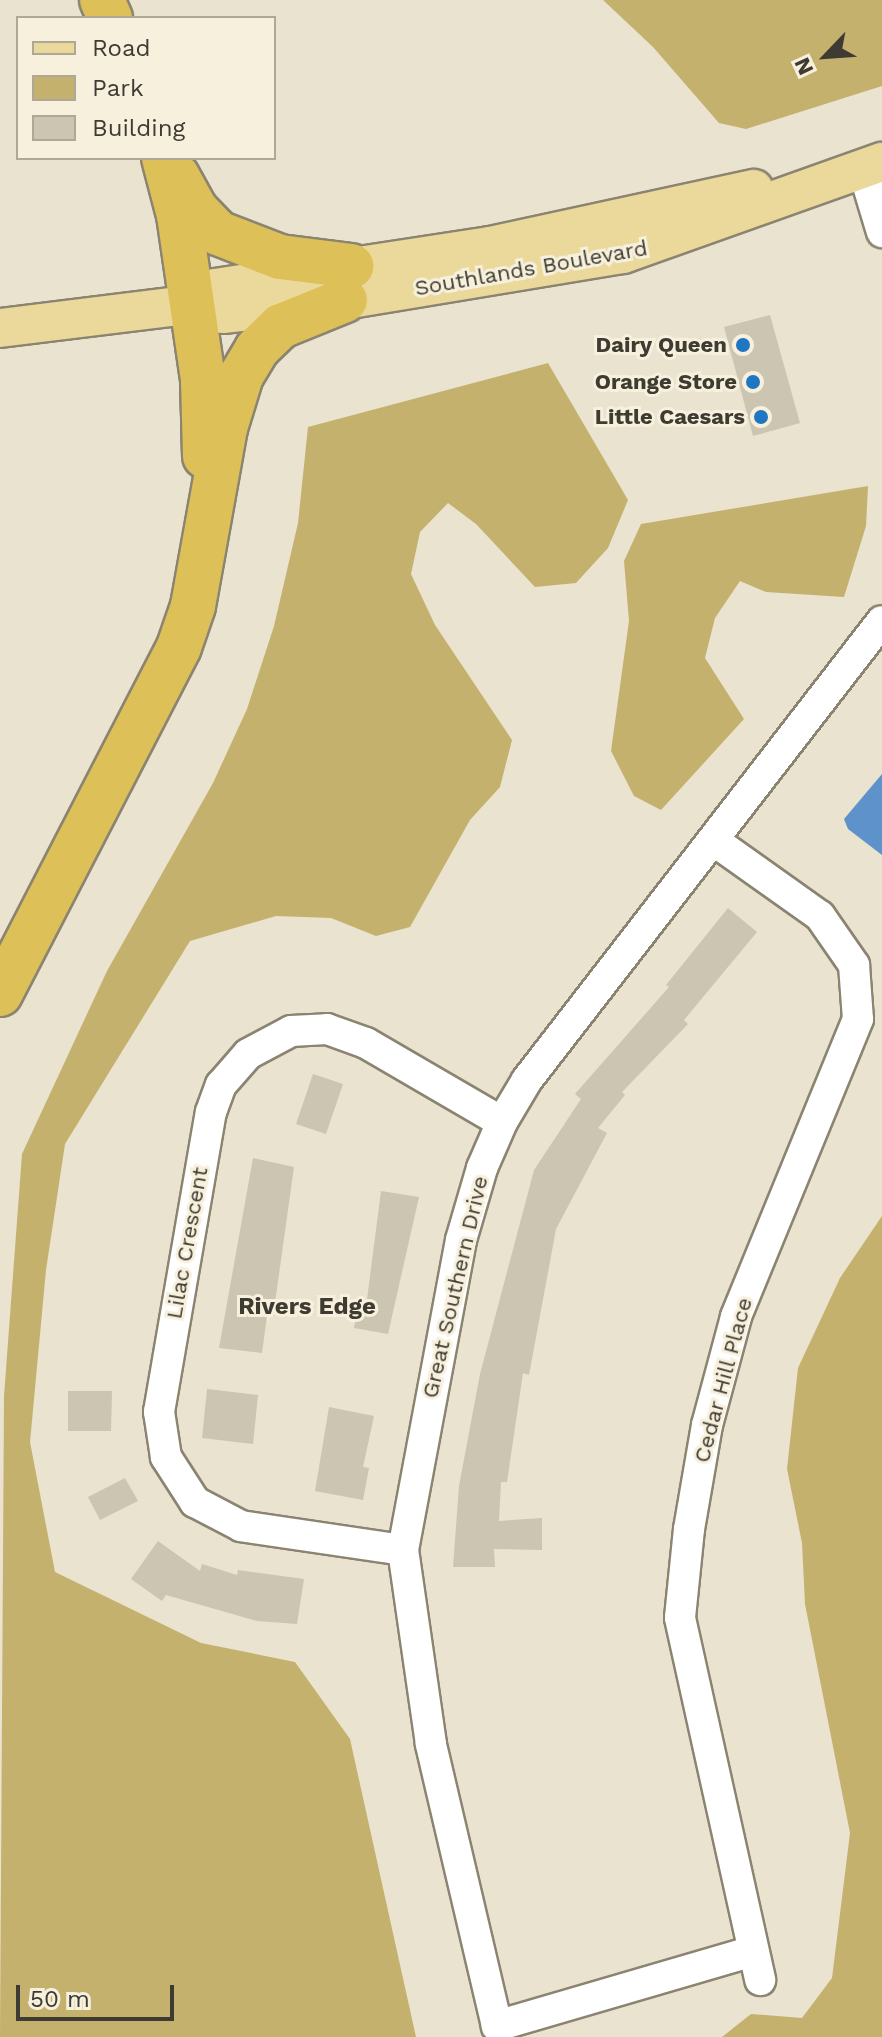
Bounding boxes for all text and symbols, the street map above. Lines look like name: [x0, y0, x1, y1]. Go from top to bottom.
legend: [16, 16, 276, 160]
north arrow: [786, 16, 866, 96]
text: Road: [92, 34, 151, 62]
text: N: [789, 54, 819, 79]
text: Park: [92, 74, 144, 102]
text: Building: [92, 114, 185, 142]
street label: Southlands Boulevard: [413, 235, 649, 301]
place label: Dairy Queen: [595, 332, 727, 358]
marker: Dairy Queen: [734, 336, 752, 354]
place label: Orange Store: [595, 369, 737, 395]
marker: Orange Store: [744, 373, 762, 391]
place label: Little Caesars: [595, 404, 745, 430]
marker: Little Caesars: [752, 408, 770, 426]
street label: Lilac Crescent: [161, 1165, 213, 1321]
street label: Great Southern Drive: [417, 1173, 493, 1401]
district label: Rivers Edge: [238, 1293, 376, 1321]
street label: Cedar Hill Place: [688, 1294, 758, 1466]
scale bar: [20, 1969, 178, 2019]
text: 50 m: [30, 1985, 90, 2013]

